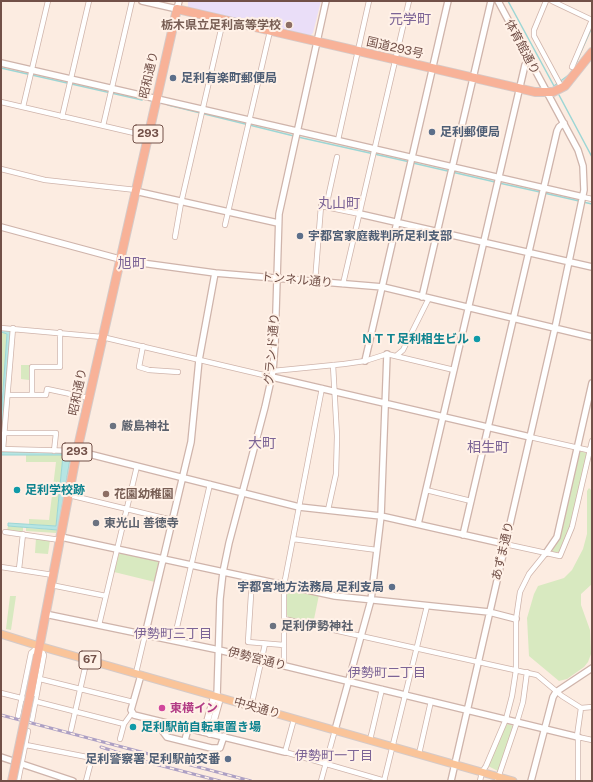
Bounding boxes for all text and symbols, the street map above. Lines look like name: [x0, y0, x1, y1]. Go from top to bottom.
district label: 元学町: [389, 12, 431, 28]
street label: 体育館通り: [502, 17, 542, 77]
place label: 栃木県立足利高等学校: [161, 18, 281, 32]
marker: 栃木県立足利高等学校: [284, 20, 294, 30]
street label: 国道293号: [365, 34, 425, 62]
street label: 昭和通り: [137, 50, 161, 100]
place label: 足利有楽町郵便局: [181, 71, 277, 85]
marker: 足利有楽町郵便局: [168, 73, 178, 83]
road number: 293: [133, 125, 163, 143]
place label: 足利郵便局: [440, 125, 500, 139]
marker: 足利郵便局: [427, 127, 437, 137]
district label: 丸山町: [318, 196, 360, 212]
place label: 宇都宮家庭裁判所足利支部: [308, 229, 452, 243]
marker: 宇都宮家庭裁判所足利支部: [295, 231, 305, 241]
district label: 旭町: [118, 256, 146, 272]
street label: トンネル通り: [261, 270, 333, 290]
street label: グランド通り: [262, 313, 282, 385]
place label: ＮＴＴ足利相生ビル: [361, 332, 469, 346]
marker: ＮＴＴ足利相生ビル: [472, 334, 482, 344]
street label: 昭和通り: [66, 367, 90, 417]
place label: 厳島神社: [121, 419, 169, 433]
marker: 厳島神社: [108, 421, 118, 431]
district label: 大町: [248, 436, 276, 452]
district label: 相生町: [467, 440, 509, 456]
road number: 293: [62, 443, 92, 461]
place label: 足利学校跡: [25, 483, 85, 497]
marker: 足利学校跡: [12, 485, 22, 495]
place label: 花園幼稚園: [114, 487, 174, 501]
marker: 花園幼稚園: [101, 489, 111, 499]
place label: 東光山 善徳寺: [104, 516, 179, 530]
marker: 東光山 善徳寺: [91, 518, 101, 528]
street label: あずま通り: [489, 520, 517, 582]
place label: 宇都宮地方法務局 足利支局: [237, 580, 384, 594]
marker: 宇都宮地方法務局 足利支局: [387, 582, 397, 592]
place label: 足利伊勢神社: [281, 619, 353, 633]
marker: 足利伊勢神社: [268, 621, 278, 631]
district label: 伊勢町三丁目: [134, 626, 212, 642]
street label: 伊勢宮通り: [226, 645, 288, 673]
road number: 67: [79, 651, 101, 669]
district label: 伊勢町二丁目: [348, 665, 426, 681]
street label: 中央通り: [232, 694, 282, 722]
place label: 東横イン: [170, 701, 218, 715]
marker: 東横イン: [157, 703, 167, 713]
place label: 足利駅前自転車置き場: [141, 720, 261, 734]
marker: 足利駅前自転車置き場: [128, 722, 138, 732]
district label: 伊勢町一丁目: [295, 748, 373, 764]
place label: 足利警察署 足利駅前交番: [85, 752, 220, 766]
marker: 足利警察署 足利駅前交番: [223, 754, 233, 764]

